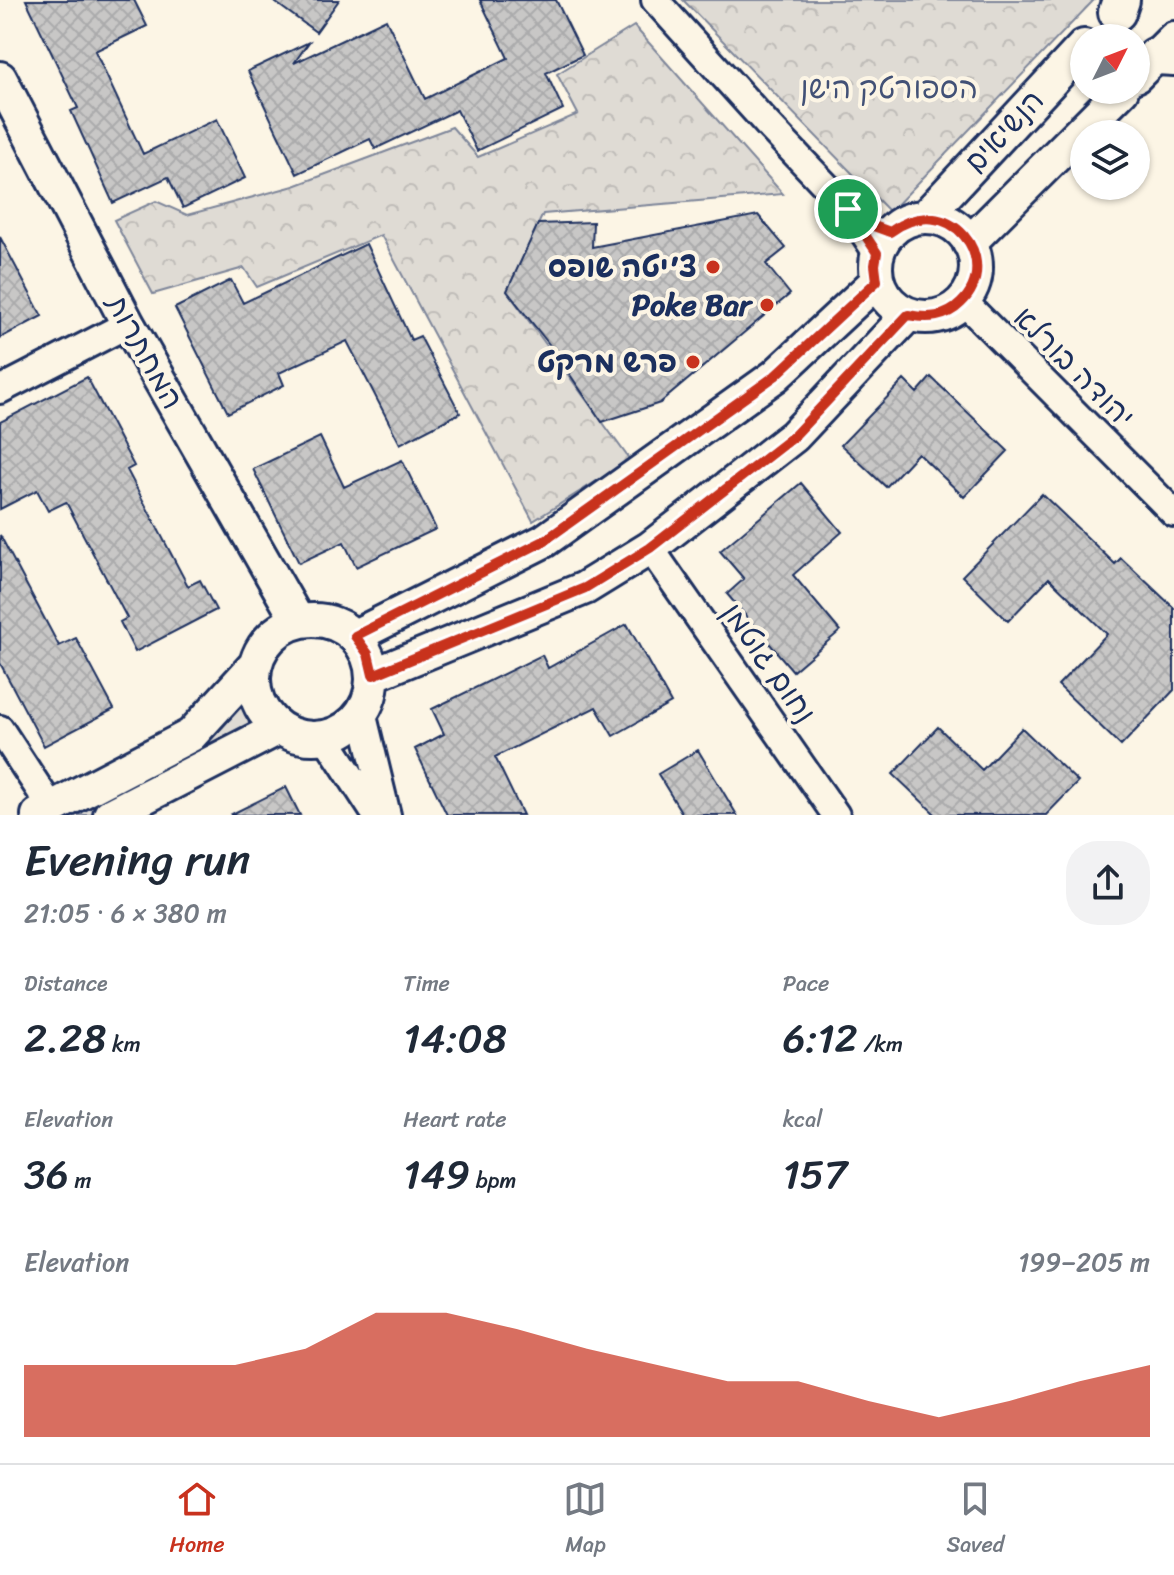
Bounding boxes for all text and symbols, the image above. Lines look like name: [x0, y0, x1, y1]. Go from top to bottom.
north arrow: [1070, 24, 1150, 104]
map controls: [1070, 24, 1150, 200]
park label: הספורטק הישן: [800, 61, 978, 115]
street label: הנשיאים: [950, 76, 1058, 186]
button: layers: [1070, 120, 1150, 200]
pin: [814, 175, 882, 243]
icon: arrive: [826, 187, 870, 231]
place label: צ'יטה שופס: [548, 240, 697, 294]
marker: צ'יטה שופס: [704, 258, 722, 276]
place label: Poke Bar: [632, 278, 754, 332]
street label: המחתרות: [90, 282, 199, 420]
street label: יהודה בורלא: [1000, 293, 1148, 441]
marker: Poke Bar: [758, 296, 776, 314]
place label: פרש מרקט: [537, 335, 677, 389]
marker: פרש מרקט: [684, 353, 702, 371]
street label: נחום גוטמן: [707, 591, 831, 735]
text: Evening run: [24, 821, 250, 899]
button: share: [1066, 841, 1150, 925]
text: 21:05 · 6 × 380 m: [24, 890, 227, 936]
text: Distance: [24, 964, 108, 1003]
text: Time: [403, 964, 450, 1003]
text: Pace: [783, 964, 829, 1003]
text: 2.28: [24, 1003, 106, 1074]
text: 14:08: [403, 1003, 507, 1074]
text: 6:12: [783, 1003, 858, 1074]
text: km: [106, 1025, 141, 1064]
text: /km: [858, 1025, 903, 1064]
text: Elevation: [24, 1100, 113, 1139]
text: Heart rate: [403, 1100, 507, 1139]
text: kcal: [783, 1100, 823, 1139]
text: 36: [24, 1139, 69, 1210]
text: 149: [403, 1139, 470, 1210]
text: 157: [783, 1139, 847, 1210]
text: m: [69, 1161, 91, 1200]
text: bpm: [470, 1161, 516, 1200]
text: Elevation: [24, 1239, 129, 1285]
text: 199–205 m: [1018, 1239, 1150, 1285]
tab: Home: [170, 1477, 224, 1564]
tab: Map: [563, 1477, 607, 1564]
tab: Saved: [946, 1477, 1004, 1564]

